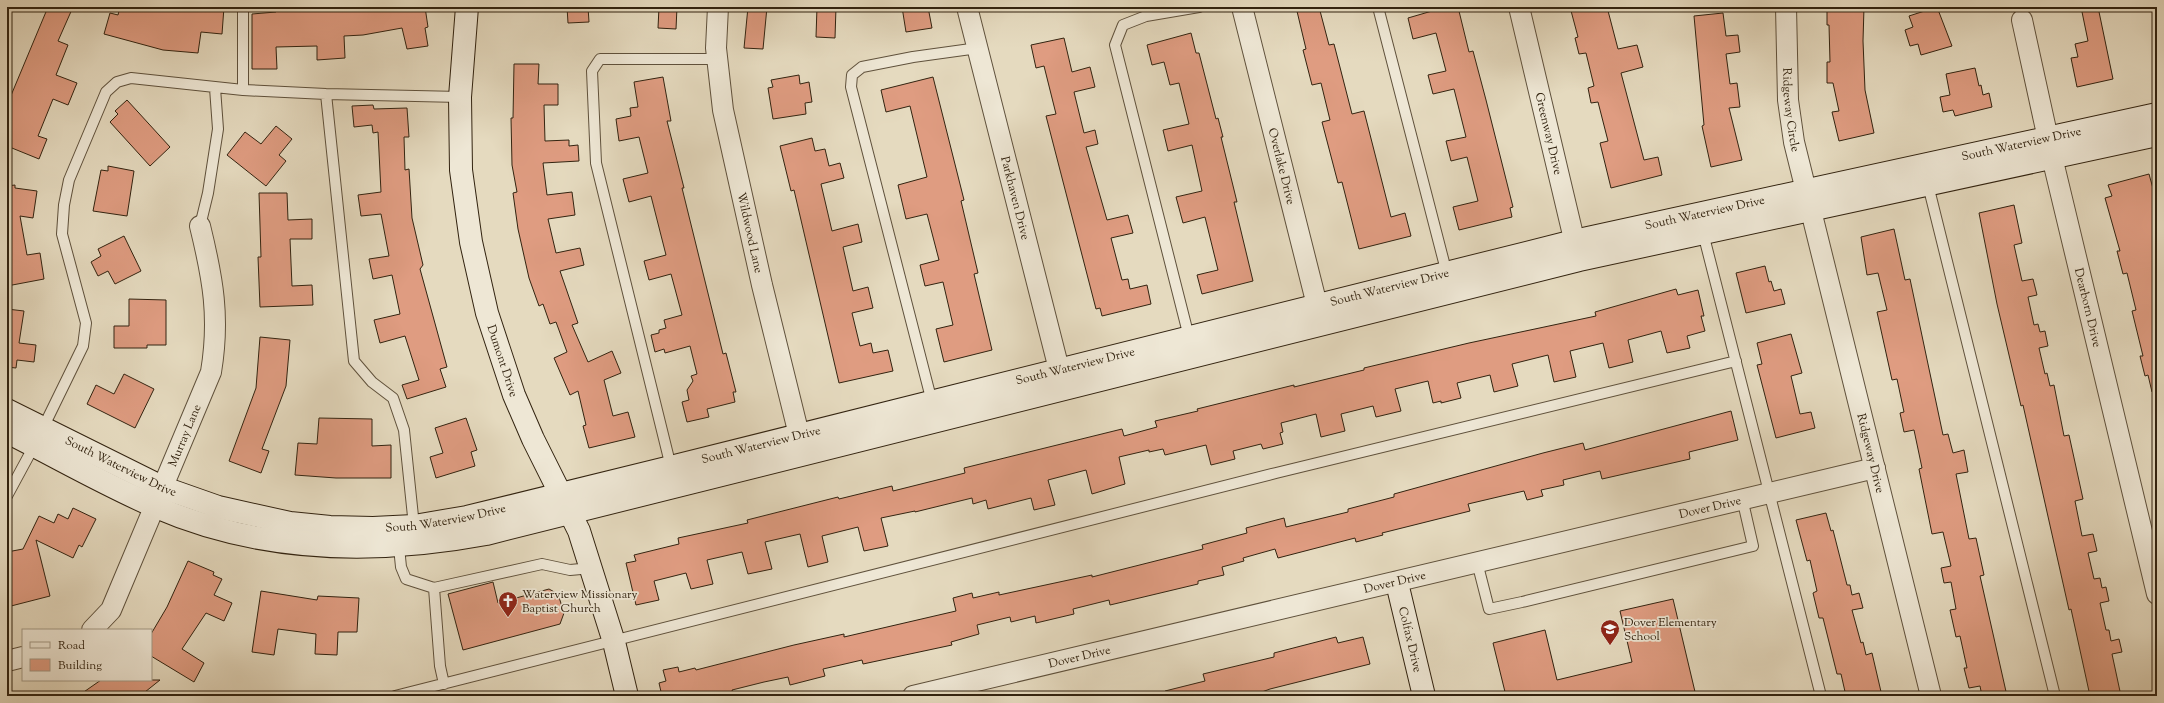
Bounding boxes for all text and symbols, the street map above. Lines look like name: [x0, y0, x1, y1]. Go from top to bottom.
street label: Ridgeway Circle: [1777, 68, 1804, 154]
street label: Greenway Drive: [1530, 91, 1567, 177]
street label: South Waterview Drive: [1960, 123, 2084, 166]
street label: Overlake Drive: [1263, 126, 1299, 207]
street label: Parkhaven Drive: [995, 155, 1034, 242]
street label: Wildwood Lane: [732, 191, 767, 275]
street label: South Waterview Drive: [1643, 192, 1767, 235]
street label: South Waterview Drive: [1328, 264, 1452, 312]
street label: Dearborn Drive: [2069, 266, 2106, 350]
street label: Dumont Drive: [481, 322, 522, 400]
street label: South Waterview Drive: [1014, 343, 1137, 390]
street label: Murray Lane: [164, 401, 207, 470]
street label: Ridgeway Drive: [1851, 412, 1889, 496]
street label: South Waterview Drive: [700, 422, 823, 469]
street label: South Waterview Drive: [62, 432, 179, 502]
street label: Dover Drive: [1677, 492, 1743, 524]
street label: South Waterview Drive: [385, 500, 508, 537]
street label: Dover Drive: [1362, 567, 1428, 599]
place label: Waterview Missionary Baptist Church: [522, 586, 638, 618]
church icon: Waterview Missionary Baptist Church: [497, 590, 519, 618]
street label: Colfax Drive: [1393, 605, 1426, 675]
place label: Dover Elementary School: [1624, 614, 1717, 646]
school or university icon: Dover Elementary School: [1599, 618, 1621, 646]
legend: [22, 629, 152, 681]
text: Road: [58, 637, 85, 655]
street label: Dover Drive: [1047, 641, 1113, 674]
text: Building: [58, 657, 102, 675]

